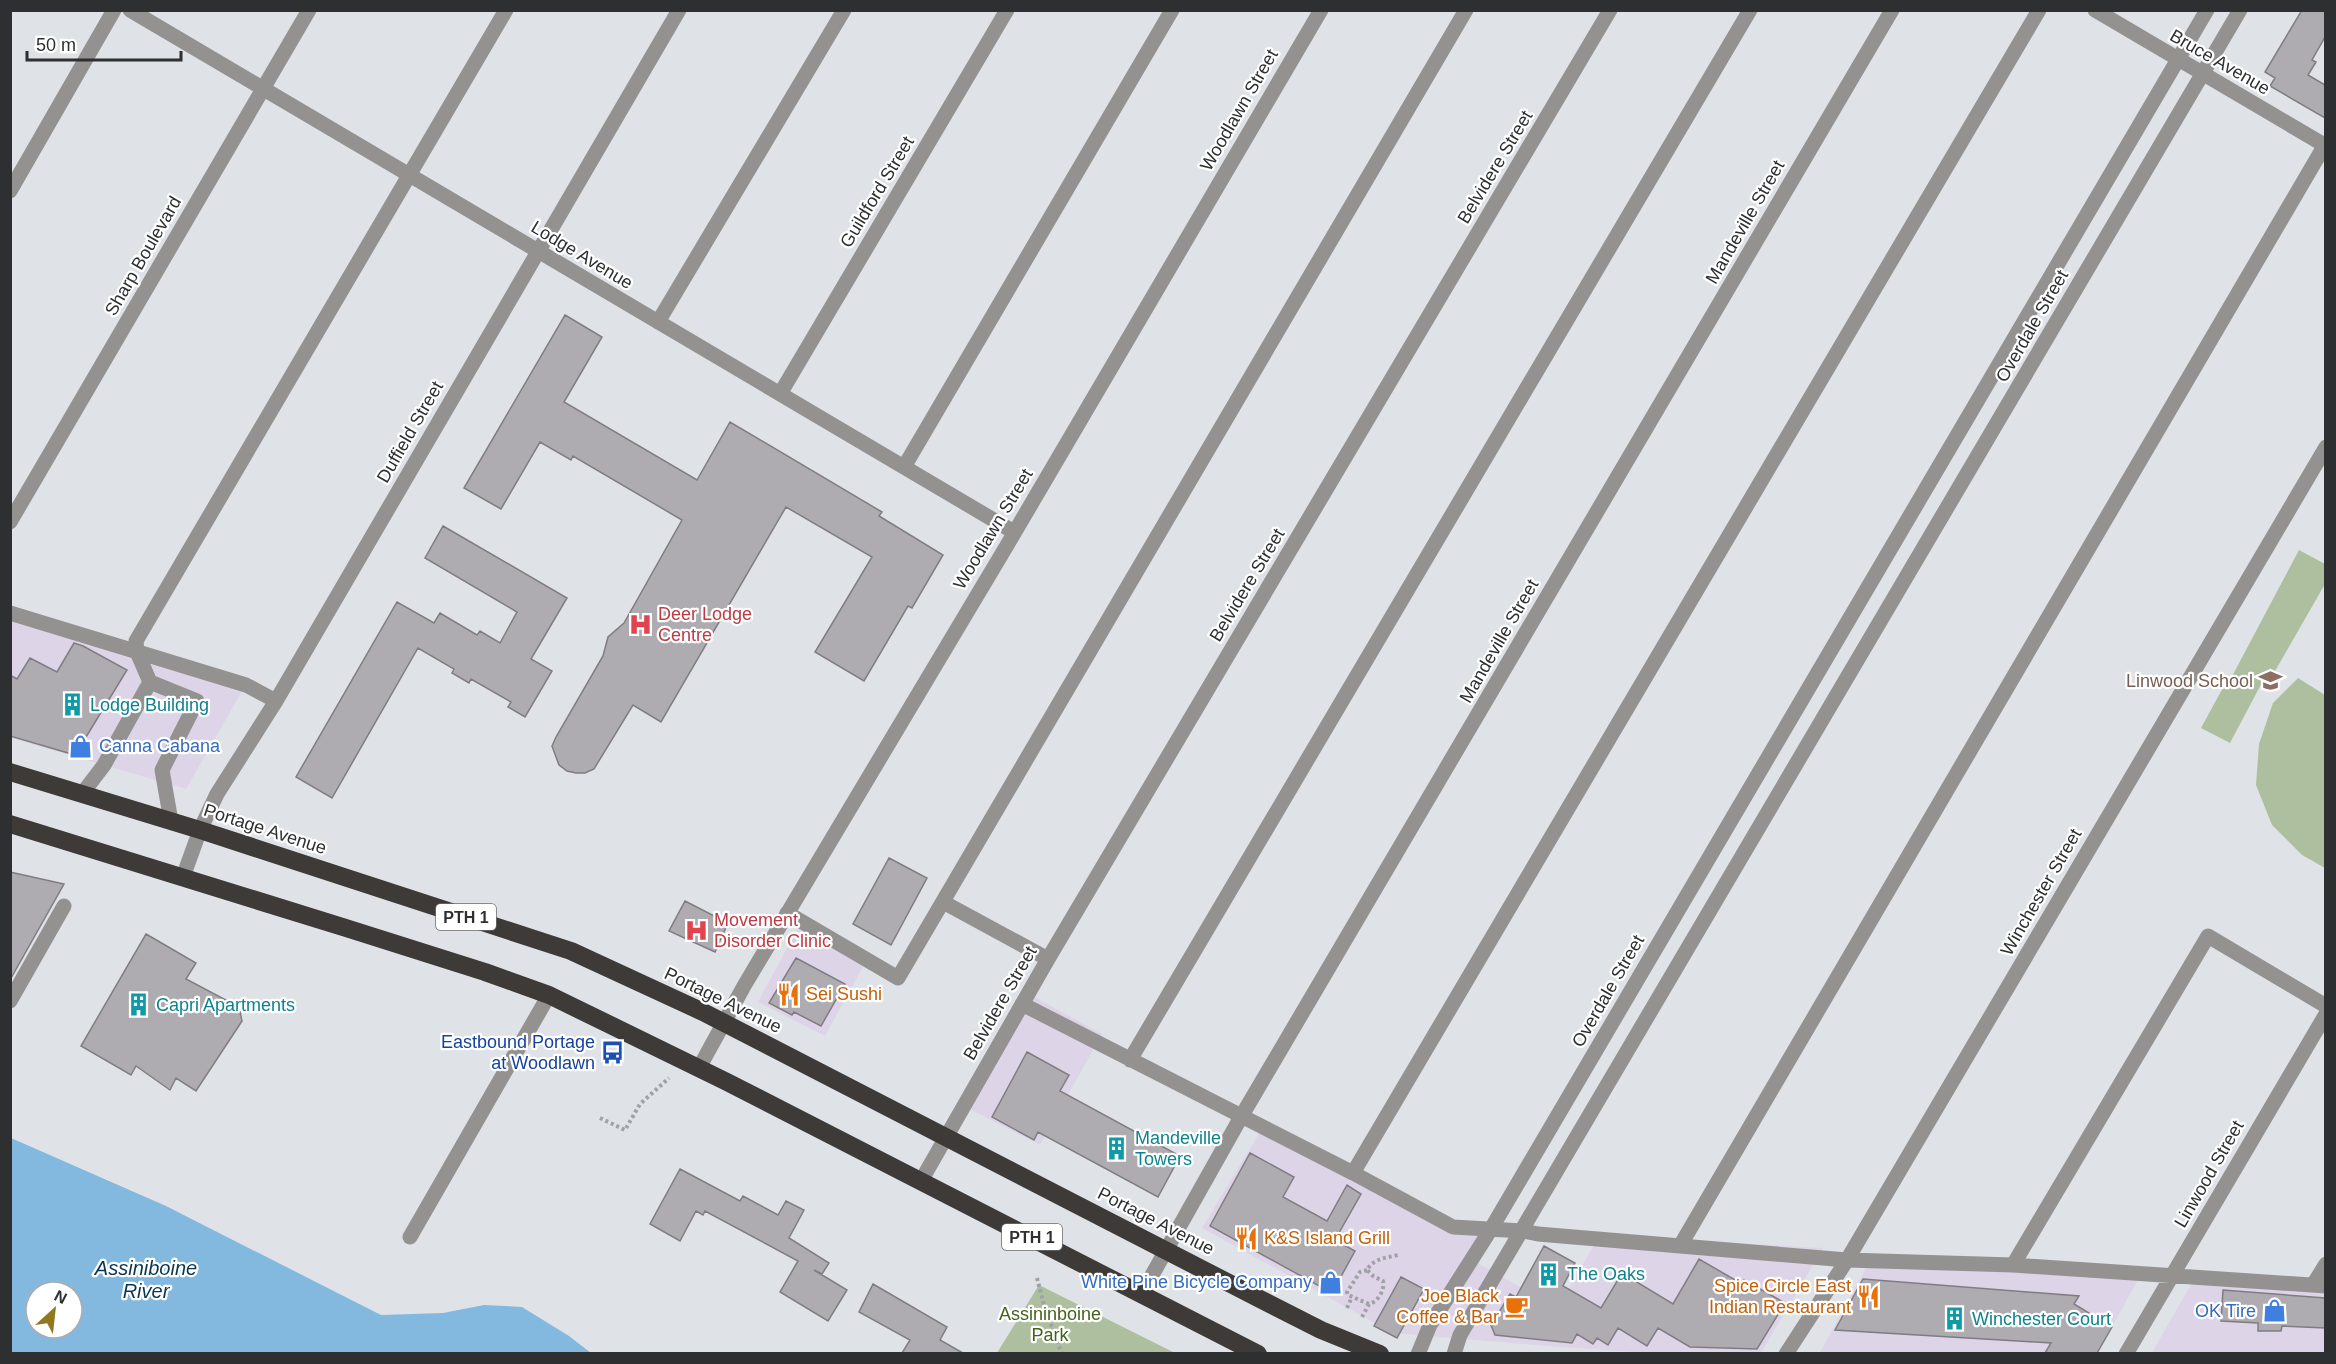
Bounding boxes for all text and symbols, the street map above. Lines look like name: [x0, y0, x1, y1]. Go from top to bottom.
scale bar: [27, 24, 182, 62]
street label: Bruce Avenue: [2167, 25, 2273, 99]
text: 50 m: [36, 35, 76, 55]
street label: Woodlawn Street: [1196, 46, 1282, 174]
street label: Belvidere Street: [1453, 107, 1537, 227]
street label: Guildford Street: [836, 133, 918, 251]
street label: Mandeville Street: [1702, 157, 1788, 287]
street label: Sharp Boulevard: [101, 193, 185, 319]
street label: Lodge Avenue: [528, 217, 636, 293]
street label: Overdale Street: [1992, 266, 2072, 386]
street label: Duffield Street: [373, 378, 447, 486]
street label: Woodlawn Street: [949, 465, 1037, 593]
street label: Belvidere Street: [1205, 525, 1289, 645]
street label: Mandeville Street: [1456, 576, 1542, 706]
place label: Deer Lodge Centre: [658, 604, 752, 645]
hospital icon: Deer Lodge Centre: [627, 611, 653, 637]
school or university icon: Linwood School: [2258, 668, 2284, 694]
place label: Linwood School: [2126, 671, 2253, 691]
building icon: Lodge Building: [59, 692, 85, 718]
place label: Lodge Building: [90, 695, 209, 715]
shop icon: Canna Cabana: [68, 733, 94, 759]
place label: Canna Cabana: [99, 736, 221, 756]
street label: Portage Avenue: [201, 800, 329, 858]
street label: Winchester Street: [1997, 825, 2085, 959]
road number: PTH 1: [436, 904, 496, 930]
place label: Movement Disorder Clinic: [714, 910, 831, 951]
hospital icon: Movement Disorder Clinic: [683, 917, 709, 943]
street label: Overdale Street: [1568, 931, 1648, 1051]
street label: Belvidere Street: [959, 943, 1041, 1063]
street label: Portage Avenue: [661, 963, 785, 1037]
restaurant icon: Sei Sushi: [775, 981, 801, 1007]
place label: Sei Sushi: [806, 984, 882, 1004]
building icon: Capri Apartments: [125, 992, 151, 1018]
place label: Capri Apartments: [156, 995, 295, 1015]
place label: Eastbound Portage at Woodlawn: [441, 1032, 595, 1073]
bus stop icon: Eastbound Portage at Woodlawn: [600, 1039, 626, 1065]
street label: Linwood Street: [2170, 1117, 2248, 1231]
place label: Mandeville Towers: [1135, 1128, 1221, 1169]
building icon: Mandeville Towers: [1104, 1135, 1130, 1161]
street label: Portage Avenue: [1095, 1183, 1217, 1259]
road number: PTH 1: [1002, 1224, 1062, 1250]
restaurant icon: K&S Island Grill: [1233, 1225, 1259, 1251]
place label: K&S Island Grill: [1264, 1228, 1390, 1248]
water label: Assiniboine River: [94, 1257, 197, 1302]
building icon: The Oaks: [1536, 1261, 1562, 1287]
place label: The Oaks: [1567, 1264, 1645, 1284]
shop icon: White Pine Bicycle Company: [1317, 1269, 1343, 1295]
place label: White Pine Bicycle Company: [1081, 1272, 1312, 1292]
place label: Spice Circle East Indian Restaurant: [1709, 1276, 1851, 1317]
north arrow: [24, 1280, 84, 1340]
restaurant icon: Spice Circle East Indian Restaurant: [1856, 1283, 1882, 1309]
place label: Joe Black Coffee & Bar: [1396, 1286, 1500, 1327]
text: N: [52, 1287, 70, 1307]
cafe icon: Joe Black Coffee & Bar: [1504, 1293, 1530, 1319]
shop icon: OK Tire: [2261, 1298, 2287, 1324]
place label: OK Tire: [2195, 1301, 2256, 1321]
park label: Assininboine Park: [999, 1304, 1101, 1345]
building icon: Winchester Court: [1941, 1306, 1967, 1332]
place label: Winchester Court: [1972, 1309, 2111, 1329]

